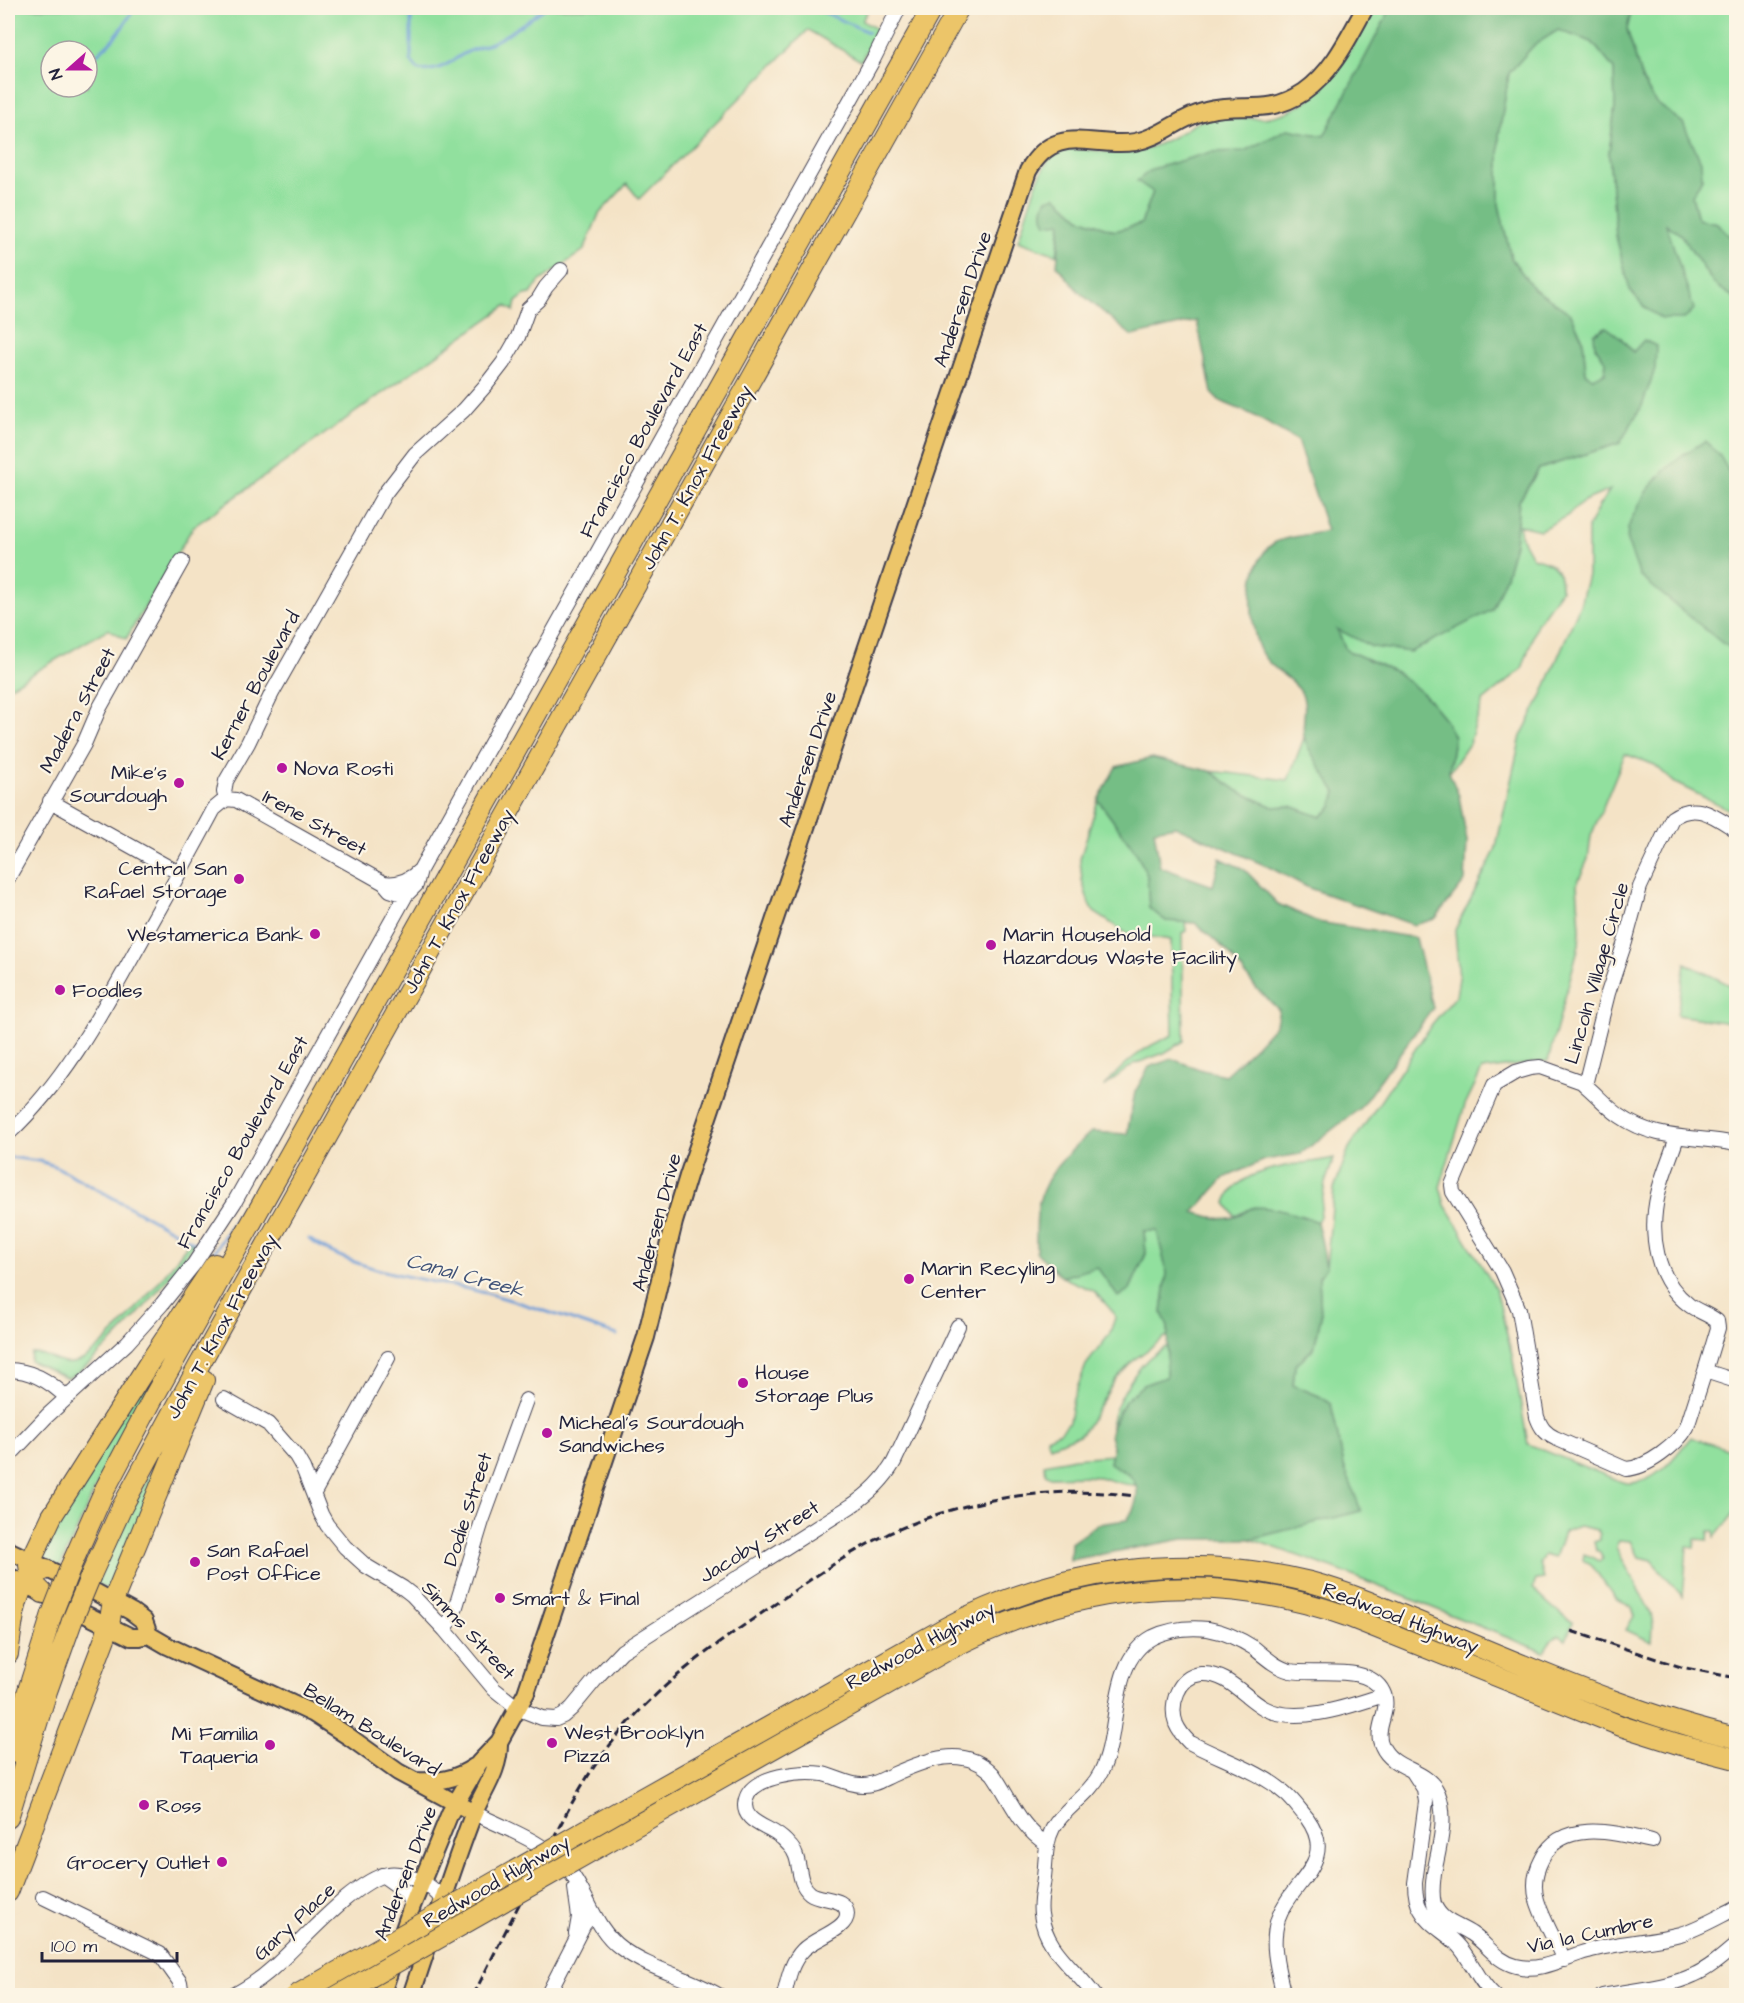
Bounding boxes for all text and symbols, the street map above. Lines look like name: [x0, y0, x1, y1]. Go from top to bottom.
north arrow: [39, 39, 99, 99]
text: N: [44, 65, 68, 83]
street label: Andersen Drive: [927, 227, 999, 371]
street label: Francisco Boulevard East: [573, 318, 715, 543]
street label: John T. Knox Freeway: [634, 380, 760, 576]
street label: Kerner Boulevard: [205, 606, 307, 765]
street label: Madera Street: [33, 643, 123, 778]
street label: Andersen Drive: [772, 687, 844, 831]
place label: Nova Rosti: [294, 755, 393, 783]
place label: Mike's Sourdough: [70, 759, 167, 811]
marker: Nova Rosti: [275, 761, 289, 775]
marker: Mike's Sourdough: [172, 776, 186, 790]
street label: Irene Street: [257, 783, 372, 863]
street label: John T. Knox Freeway: [396, 804, 522, 1000]
place label: Central San Rafael Storage: [84, 855, 227, 907]
marker: Central San Rafael Storage: [232, 872, 246, 886]
street label: Lincoln Village Circle: [1558, 879, 1637, 1068]
place label: Westamerica Bank: [127, 921, 303, 949]
place label: Marin Household Hazardous Waste Facility: [1003, 921, 1237, 973]
marker: Westamerica Bank: [308, 927, 322, 941]
marker: Marin Household Hazardous Waste Facility: [984, 938, 998, 952]
place label: Foodles: [72, 977, 143, 1005]
marker: Foodles: [53, 983, 67, 997]
street label: Francisco Boulevard East: [170, 1031, 316, 1254]
street label: Andersen Drive: [625, 1150, 689, 1294]
street label: John T. Knox Freeway: [159, 1229, 285, 1425]
water label: Canal Creek: [403, 1246, 528, 1305]
place label: Marin Recyling Center: [921, 1255, 1055, 1306]
marker: Marin Recyling Center: [902, 1272, 916, 1286]
place label: House Storage Plus: [755, 1359, 874, 1411]
marker: House Storage Plus: [736, 1376, 750, 1390]
place label: Micheal’s Sourdough Sandwiches: [559, 1409, 744, 1460]
marker: Micheal’s Sourdough Sandwiches: [540, 1426, 554, 1440]
street label: Dodie Street: [436, 1449, 500, 1570]
street label: Jacoby Street: [694, 1494, 825, 1591]
place label: San Rafael Post Office: [207, 1537, 321, 1588]
marker: San Rafael Post Office: [188, 1555, 202, 1569]
street label: Simms Street: [415, 1575, 522, 1687]
street label: Redwood Highway: [1318, 1575, 1483, 1661]
place label: Smart & Final: [512, 1585, 639, 1613]
marker: Smart & Final: [493, 1591, 507, 1605]
street label: Redwood Highway: [841, 1595, 1000, 1698]
street label: Bellam Boulevard: [298, 1677, 445, 1783]
place label: West Brooklyn Pizza: [564, 1719, 704, 1770]
place label: Mi Familia Taqueria: [171, 1720, 258, 1771]
marker: West Brooklyn Pizza: [545, 1736, 559, 1750]
marker: Mi Familia Taqueria: [263, 1738, 277, 1752]
place label: Ross: [156, 1792, 202, 1820]
marker: Ross: [137, 1798, 151, 1812]
street label: Andersen Drive: [367, 1802, 445, 1945]
street label: Redwood Highway: [418, 1828, 575, 1936]
place label: Grocery Outlet: [67, 1849, 210, 1878]
marker: Grocery Outlet: [215, 1855, 229, 1869]
street label: Gary Place: [247, 1876, 343, 1968]
street label: Via la Cumbre: [1525, 1907, 1656, 1961]
scale bar: [42, 1925, 177, 1963]
text: 100 m: [51, 1934, 97, 1959]

